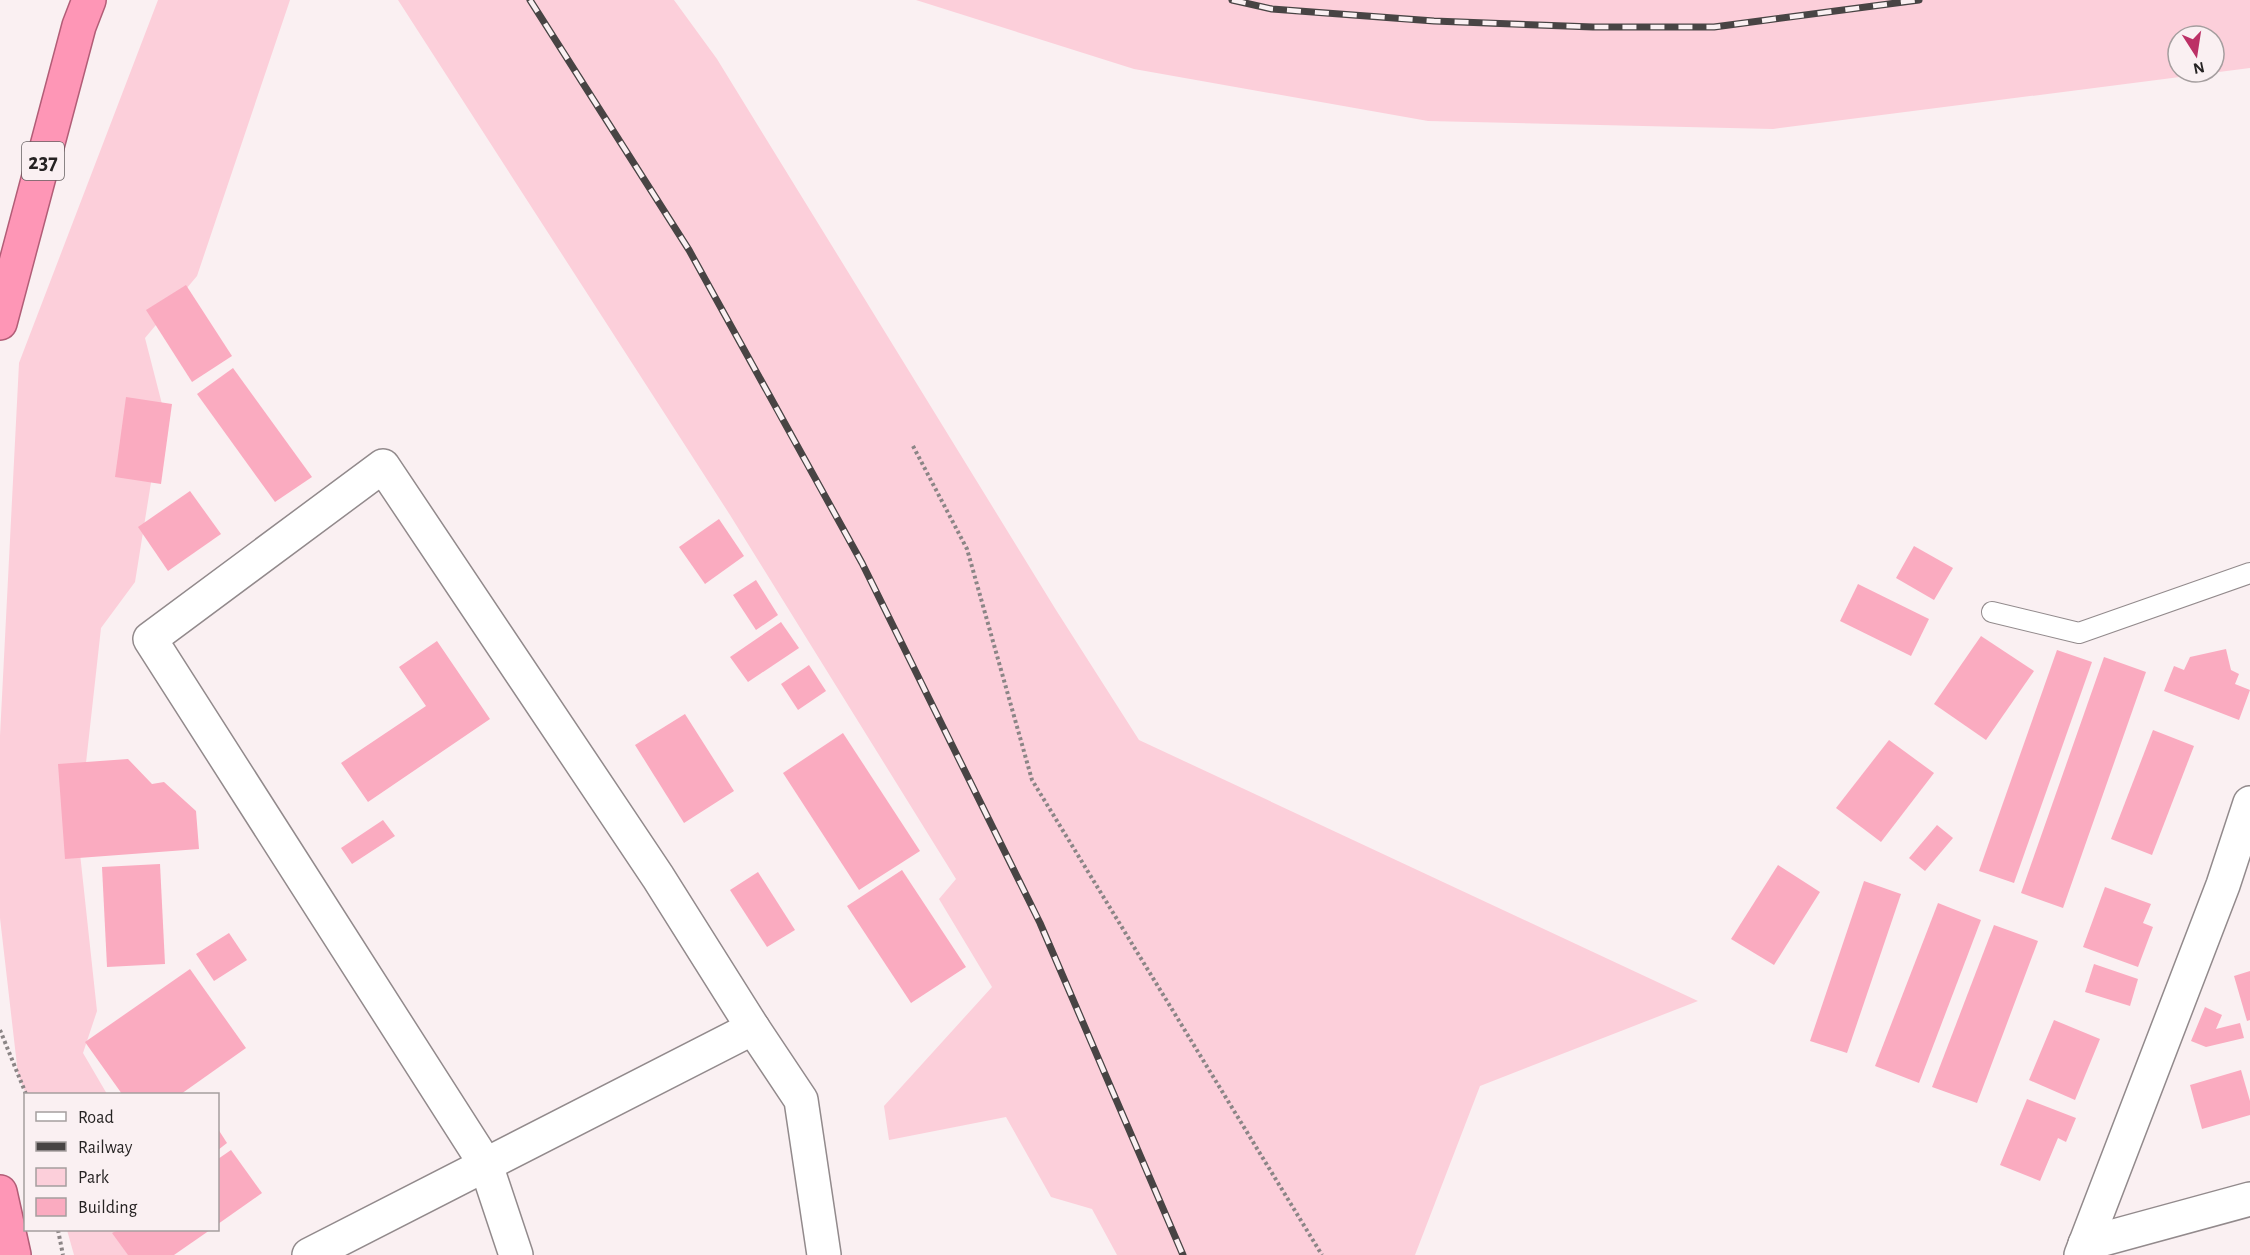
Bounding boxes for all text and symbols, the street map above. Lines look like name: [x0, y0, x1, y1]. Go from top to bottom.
north arrow: [2166, 24, 2226, 84]
text: N: [2192, 59, 2206, 77]
road number: 237: [22, 142, 64, 180]
legend: [24, 1093, 219, 1231]
text: Road: [78, 1109, 114, 1127]
text: Railway: [78, 1139, 133, 1157]
text: Park: [78, 1169, 110, 1187]
text: Building: [78, 1199, 138, 1217]

